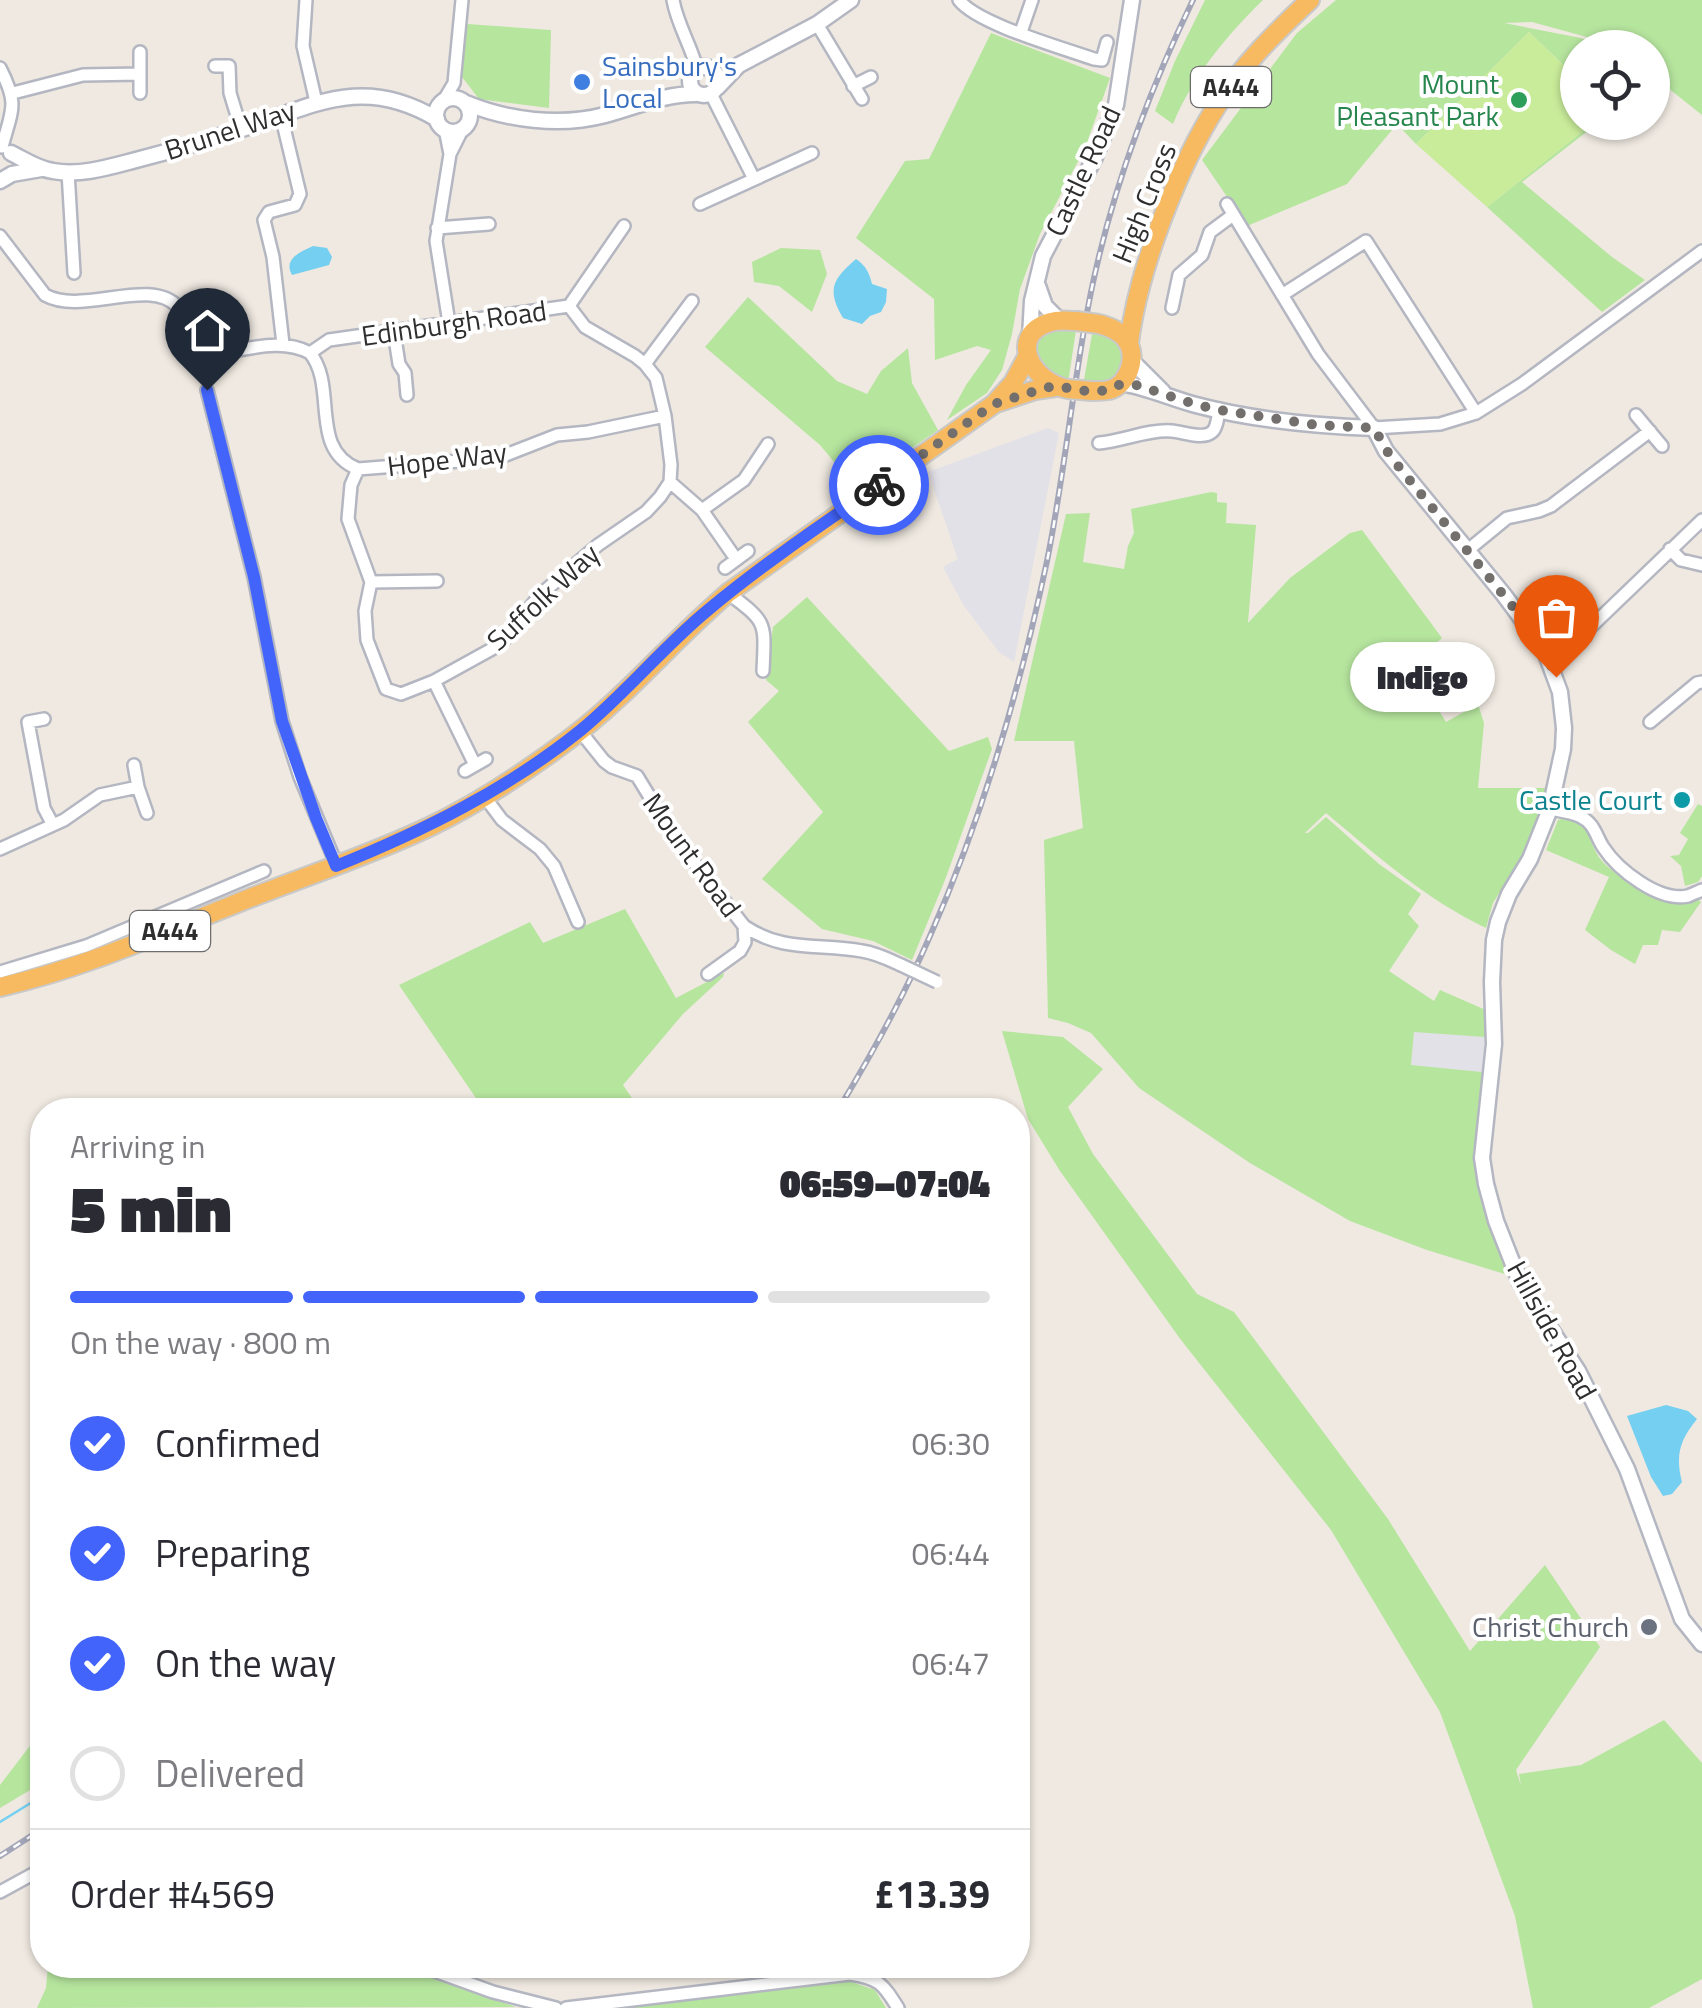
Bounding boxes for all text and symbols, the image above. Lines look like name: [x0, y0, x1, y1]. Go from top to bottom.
map controls: [1560, 30, 1670, 140]
button: locate: [1560, 30, 1670, 140]
place label: Sainsbury's Local: [602, 44, 737, 119]
place label: Mount Pleasant Park: [1336, 62, 1499, 137]
road number: A444: [1191, 67, 1271, 107]
marker: Sainsbury's Local: [571, 71, 593, 93]
street label: Brunel Way: [159, 88, 301, 171]
marker: Mount Pleasant Park: [1508, 89, 1530, 111]
street label: Castle Road: [1034, 98, 1132, 243]
street label: High Cross: [1100, 136, 1187, 269]
pin: [165, 288, 250, 391]
street label: Edinburgh Road: [359, 288, 549, 357]
icon: home: [180, 303, 235, 358]
street label: Hope Way: [385, 430, 509, 487]
courier: [829, 435, 929, 535]
icon: bike: [852, 458, 907, 513]
street label: Suffolk Way: [476, 533, 609, 660]
pin: [1514, 575, 1599, 678]
icon: bag: [1529, 590, 1584, 645]
callout: Indigo: [1351, 642, 1496, 712]
text: Indigo: [1377, 653, 1468, 701]
place label: Castle Court: [1519, 778, 1662, 821]
street label: Mount Road: [633, 784, 752, 926]
marker: Castle Court: [1671, 789, 1693, 811]
road number: A444: [130, 911, 210, 951]
text: Arriving in: [70, 1122, 206, 1170]
text: 06:59–07:04: [780, 1154, 990, 1212]
text: 5 min: [70, 1158, 231, 1257]
street label: Hillside Road: [1497, 1252, 1608, 1407]
text: On the way · 800 m: [70, 1318, 331, 1366]
text: Confirmed: [155, 1414, 321, 1472]
icon: check: [70, 1416, 125, 1471]
text: 06:30: [911, 1419, 990, 1467]
text: Preparing: [155, 1524, 310, 1582]
icon: check: [70, 1526, 125, 1581]
text: 06:44: [911, 1529, 990, 1577]
place label: Christ Church: [1472, 1605, 1629, 1648]
marker: Christ Church: [1638, 1616, 1660, 1638]
text: On the way: [155, 1634, 336, 1692]
icon: check: [70, 1636, 125, 1691]
text: 06:47: [911, 1639, 990, 1687]
text: Delivered: [155, 1744, 305, 1802]
text: Order #4569: [70, 1865, 275, 1923]
text: £13.39: [874, 1865, 990, 1923]

